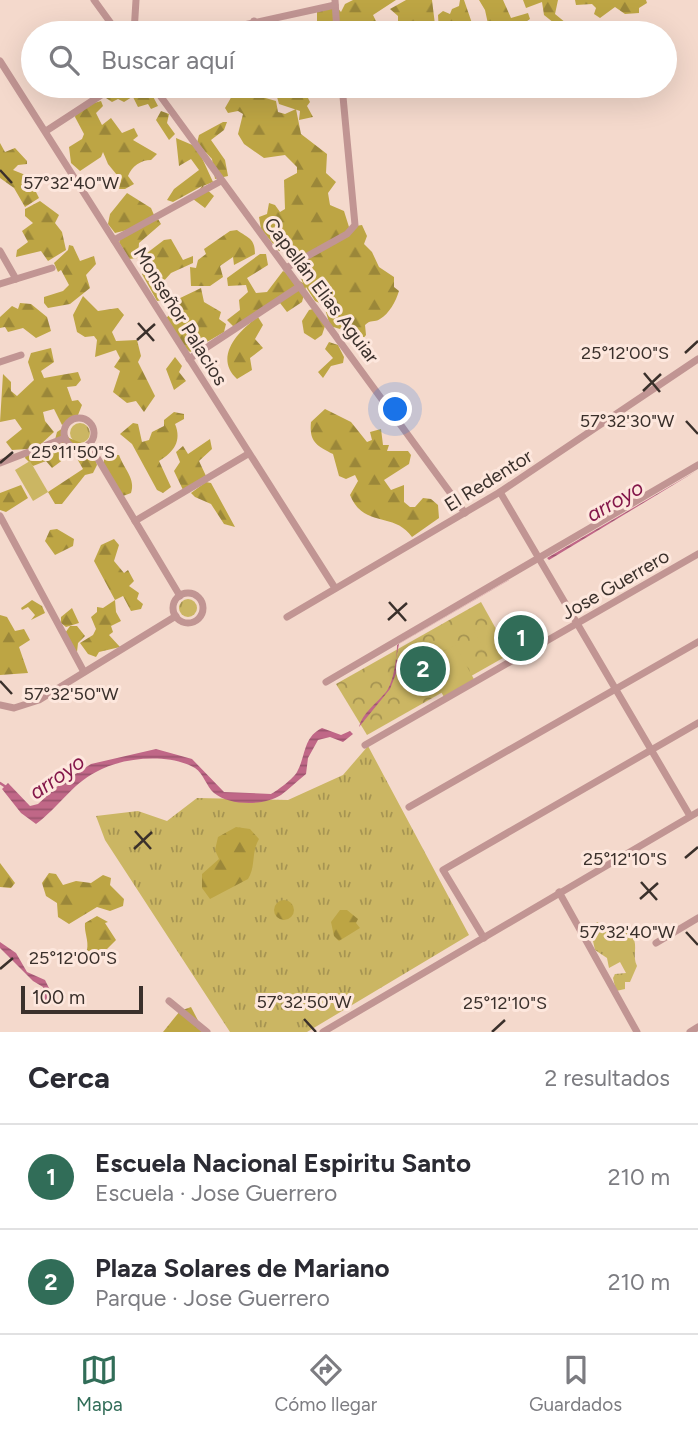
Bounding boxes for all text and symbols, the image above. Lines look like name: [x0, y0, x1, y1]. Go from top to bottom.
search box: [21, 21, 677, 98]
icon: search: [45, 41, 83, 79]
text: Buscar aquí: [101, 44, 235, 76]
text: 57°32'40"W: [23, 172, 120, 194]
street label: Capellán Elias Aguiar: [259, 213, 384, 368]
street label: Monseñor Palacios: [129, 243, 232, 390]
text: 25°12'00"S: [581, 342, 669, 364]
your location: [378, 392, 412, 426]
text: 57°32'30"W: [580, 410, 675, 432]
text: 25°11'50"S: [31, 441, 115, 463]
street label: El Redentor: [440, 444, 537, 516]
water label: arroyo: [582, 474, 648, 527]
street label: Jose Guerrero: [557, 544, 673, 625]
pin: 1: [498, 612, 544, 664]
pin: 2: [400, 643, 446, 695]
text: 57°32'50"W: [23, 683, 119, 705]
water label: arroyo: [24, 749, 89, 804]
text: 25°12'10"S: [583, 848, 667, 870]
text: 57°32'40"W: [579, 921, 676, 943]
text: 25°12'00"S: [29, 947, 117, 969]
scale bar: [21, 983, 144, 1015]
text: 100 m: [32, 986, 85, 1009]
text: 57°32'50"W: [256, 991, 352, 1013]
text: 25°12'10"S: [463, 992, 547, 1014]
text: Cerca: [28, 1059, 110, 1096]
text: 2 resultados: [545, 1064, 670, 1092]
text: Escuela Nacional Espiritu Santo: [95, 1147, 471, 1179]
text: 1: [46, 1163, 56, 1191]
text: 210 m: [608, 1163, 670, 1191]
text: Escuela · Jose Guerrero: [95, 1179, 337, 1207]
text: Plaza Solares de Mariano: [95, 1252, 390, 1284]
text: 2: [44, 1268, 58, 1296]
text: 210 m: [608, 1268, 670, 1296]
text: Parque · Jose Guerrero: [95, 1284, 330, 1312]
tab: Mapa: [76, 1351, 123, 1416]
tab: Cómo llegar: [275, 1351, 377, 1416]
tab: Guardados: [529, 1351, 622, 1416]

